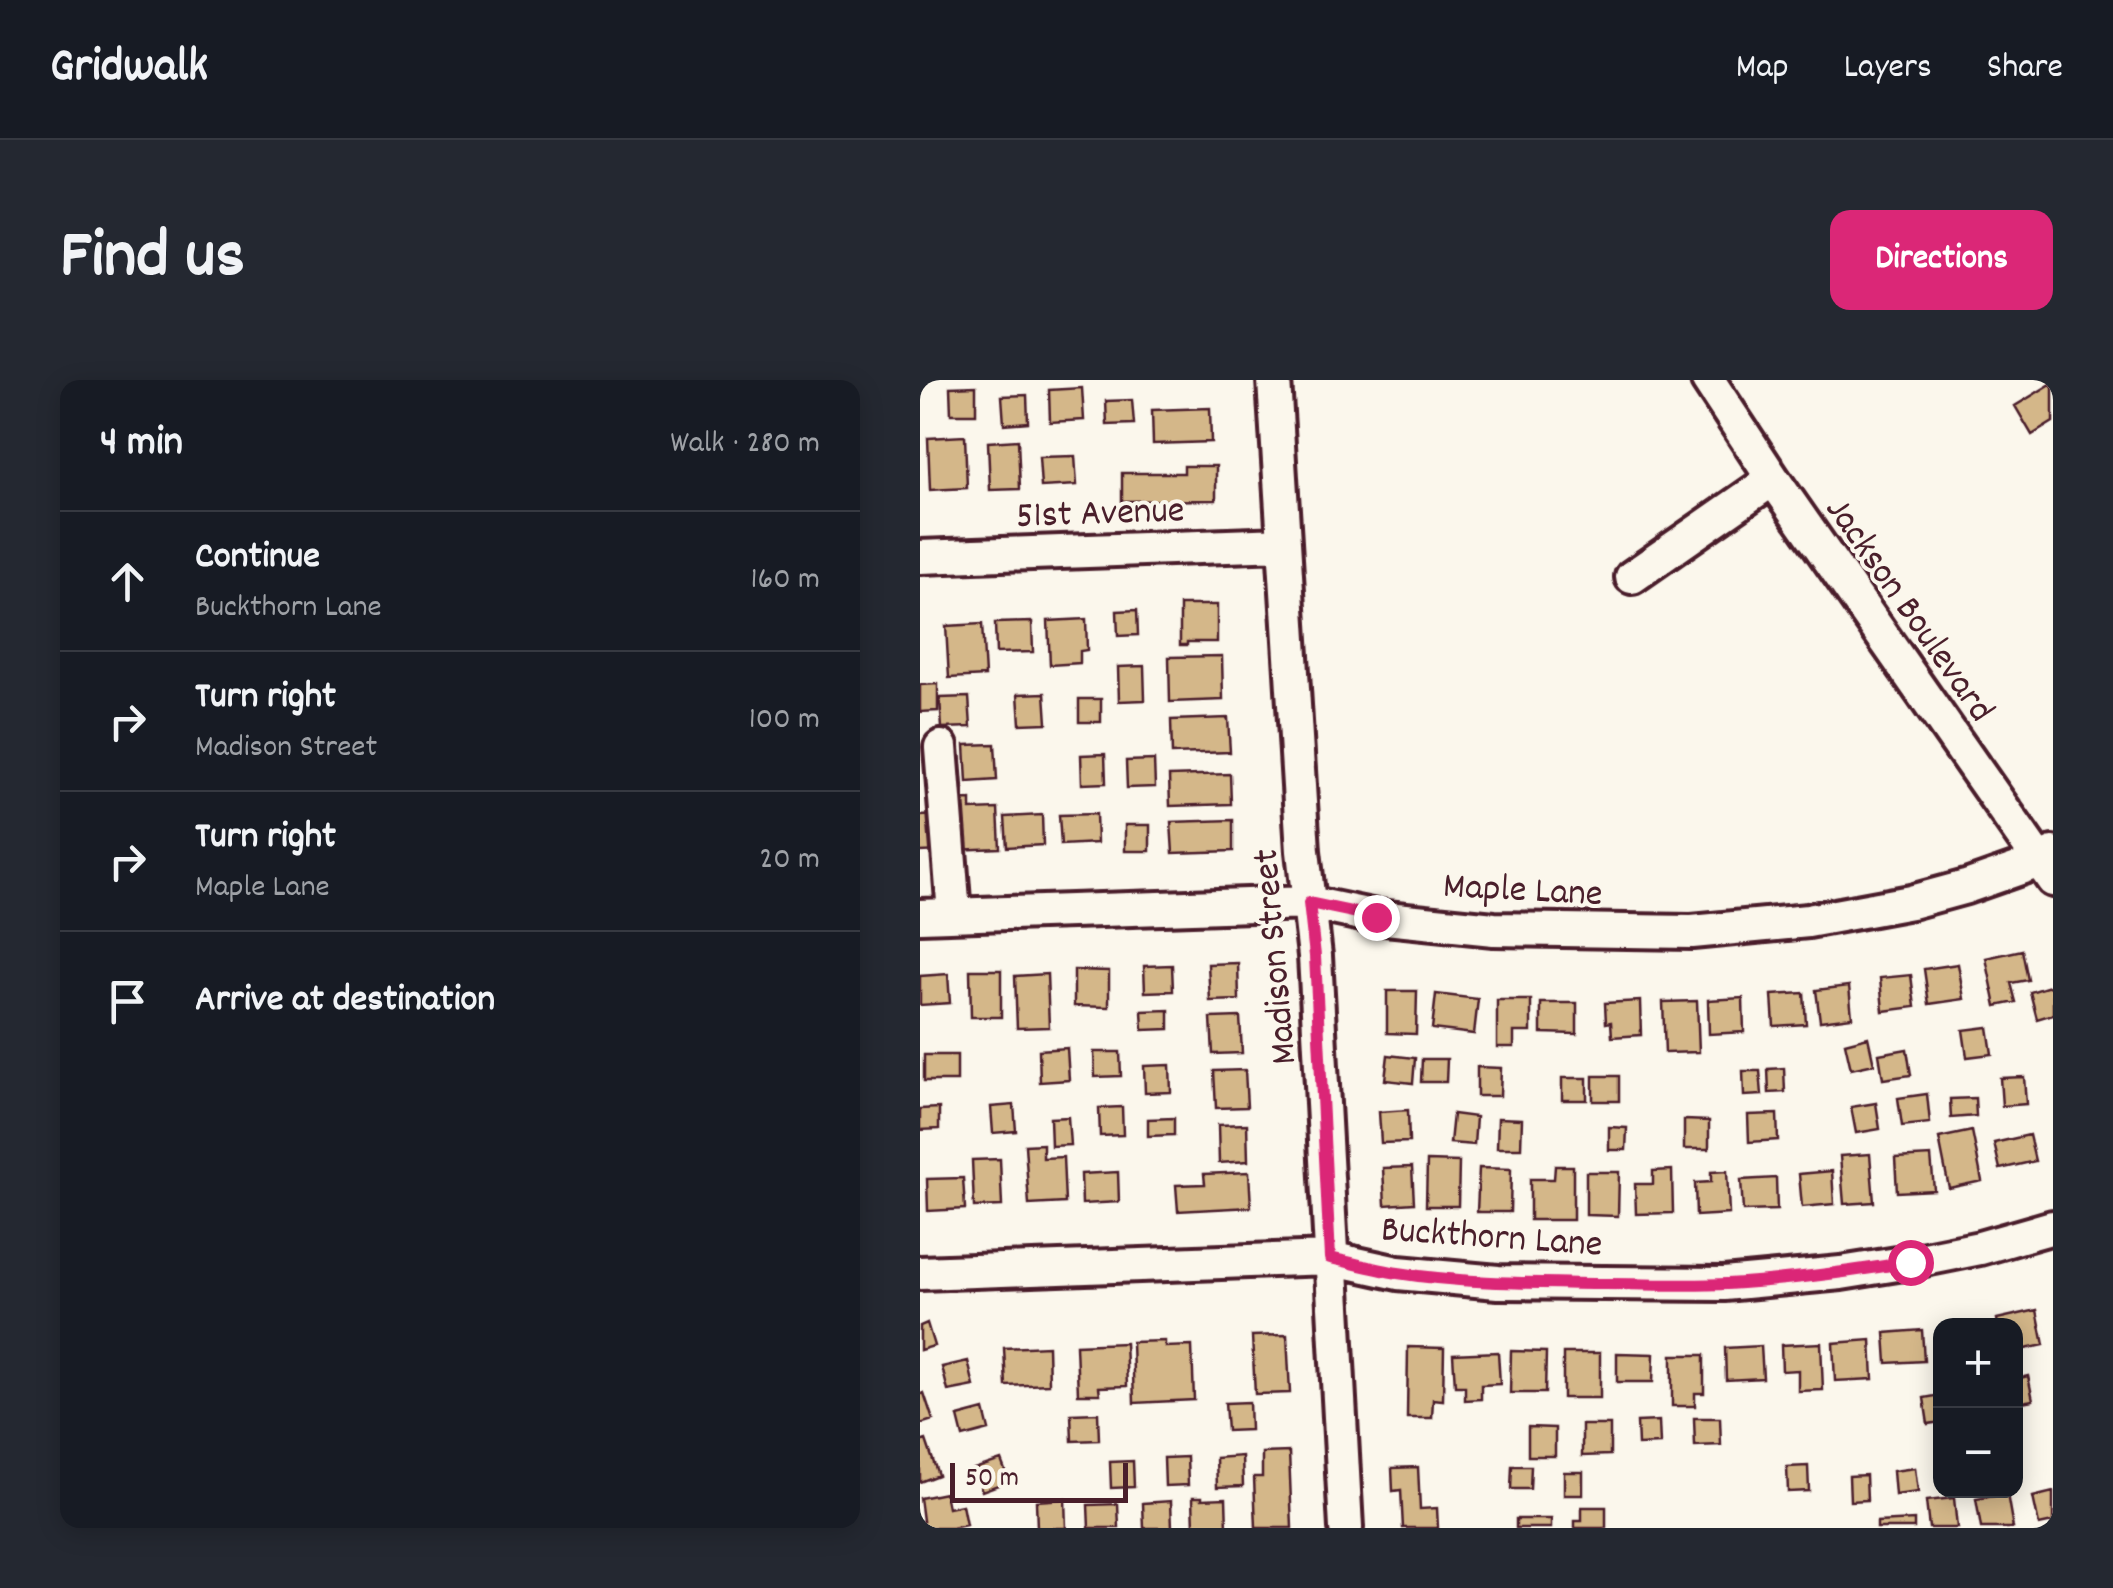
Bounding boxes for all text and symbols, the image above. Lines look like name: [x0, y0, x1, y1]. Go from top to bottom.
text: Gridwalk: [50, 35, 208, 104]
text: Map: [1736, 44, 1789, 94]
text: Layers: [1844, 44, 1932, 94]
text: Share: [1987, 44, 2063, 94]
text: Find us: [60, 210, 245, 310]
button: Directions: [1830, 210, 2053, 310]
text: 4 min: [100, 415, 183, 475]
text: Walk · 280 m: [670, 422, 820, 468]
street label: 51st Avenue: [1015, 485, 1185, 546]
street label: Jackson Boulevard: [1809, 487, 2006, 735]
text: Continue: [195, 531, 320, 586]
icon: ahead: [100, 554, 155, 609]
text: 160 m: [751, 558, 820, 604]
text: Buckthorn Lane: [195, 586, 382, 632]
text: Turn right: [195, 671, 336, 726]
icon: right: [100, 694, 155, 749]
text: 100 m: [749, 698, 820, 744]
text: Madison Street: [195, 726, 377, 772]
text: Turn right: [195, 811, 336, 866]
icon: right: [100, 834, 155, 889]
text: 20 m: [759, 838, 820, 884]
street label: Madison Street: [1241, 846, 1314, 1067]
street label: Maple Lane: [1442, 861, 1604, 924]
text: Maple Lane: [195, 866, 330, 912]
route end: [1354, 895, 1400, 941]
icon: arrive: [100, 974, 155, 1029]
text: Arrive at destination: [195, 974, 495, 1029]
street label: Buckthorn Lane: [1379, 1204, 1604, 1275]
route start: [1888, 1240, 1934, 1286]
map controls: [1933, 1318, 2023, 1498]
button: +: [1933, 1318, 2023, 1408]
button: −: [1933, 1408, 2023, 1498]
scale bar: [950, 1458, 1128, 1502]
text: 50 m: [965, 1460, 1019, 1500]

